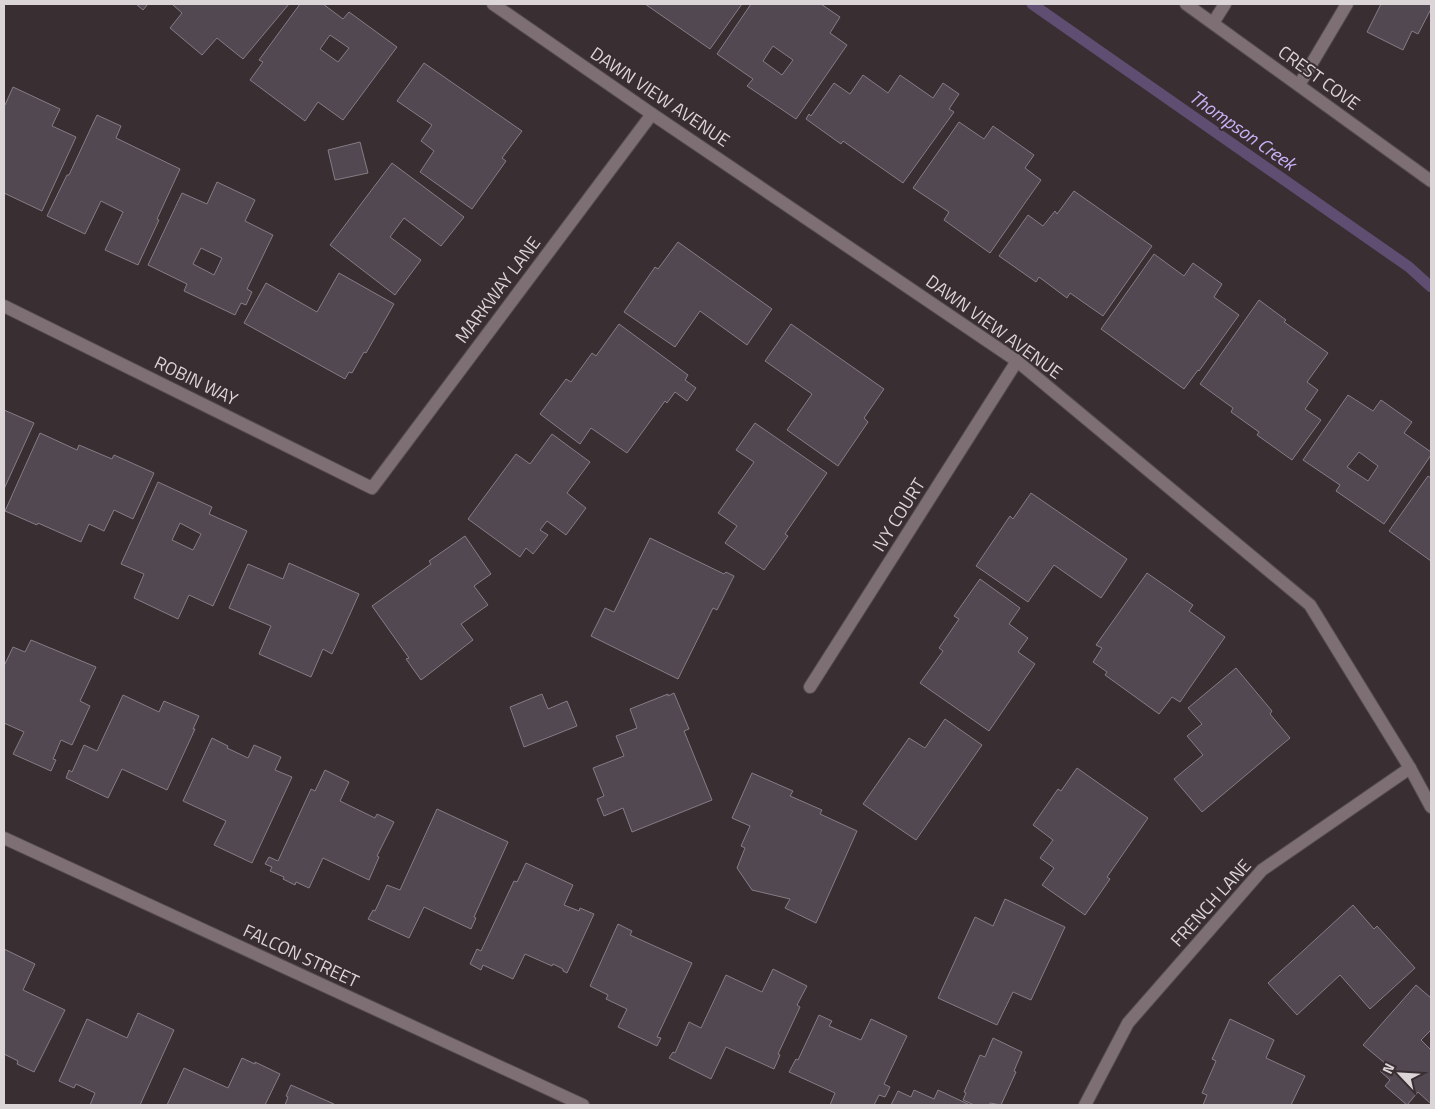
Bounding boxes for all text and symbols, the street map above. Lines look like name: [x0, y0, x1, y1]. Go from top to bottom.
street label: CREST COVE: [1273, 39, 1366, 117]
street label: DAWN VIEW AVENUE: [585, 40, 735, 153]
water label: Thompson Creek: [1184, 82, 1305, 179]
street label: MARKWAY LANE: [448, 231, 547, 349]
street label: DAWN VIEW AVENUE: [920, 268, 1068, 385]
street label: ROBIN WAY: [150, 349, 243, 412]
street label: IVY COURT: [865, 472, 932, 557]
street label: FRENCH LANE: [1164, 853, 1258, 953]
street label: FALCON STREET: [239, 917, 364, 994]
north arrow: [1375, 1049, 1425, 1099]
text: N: [1376, 1059, 1399, 1077]

